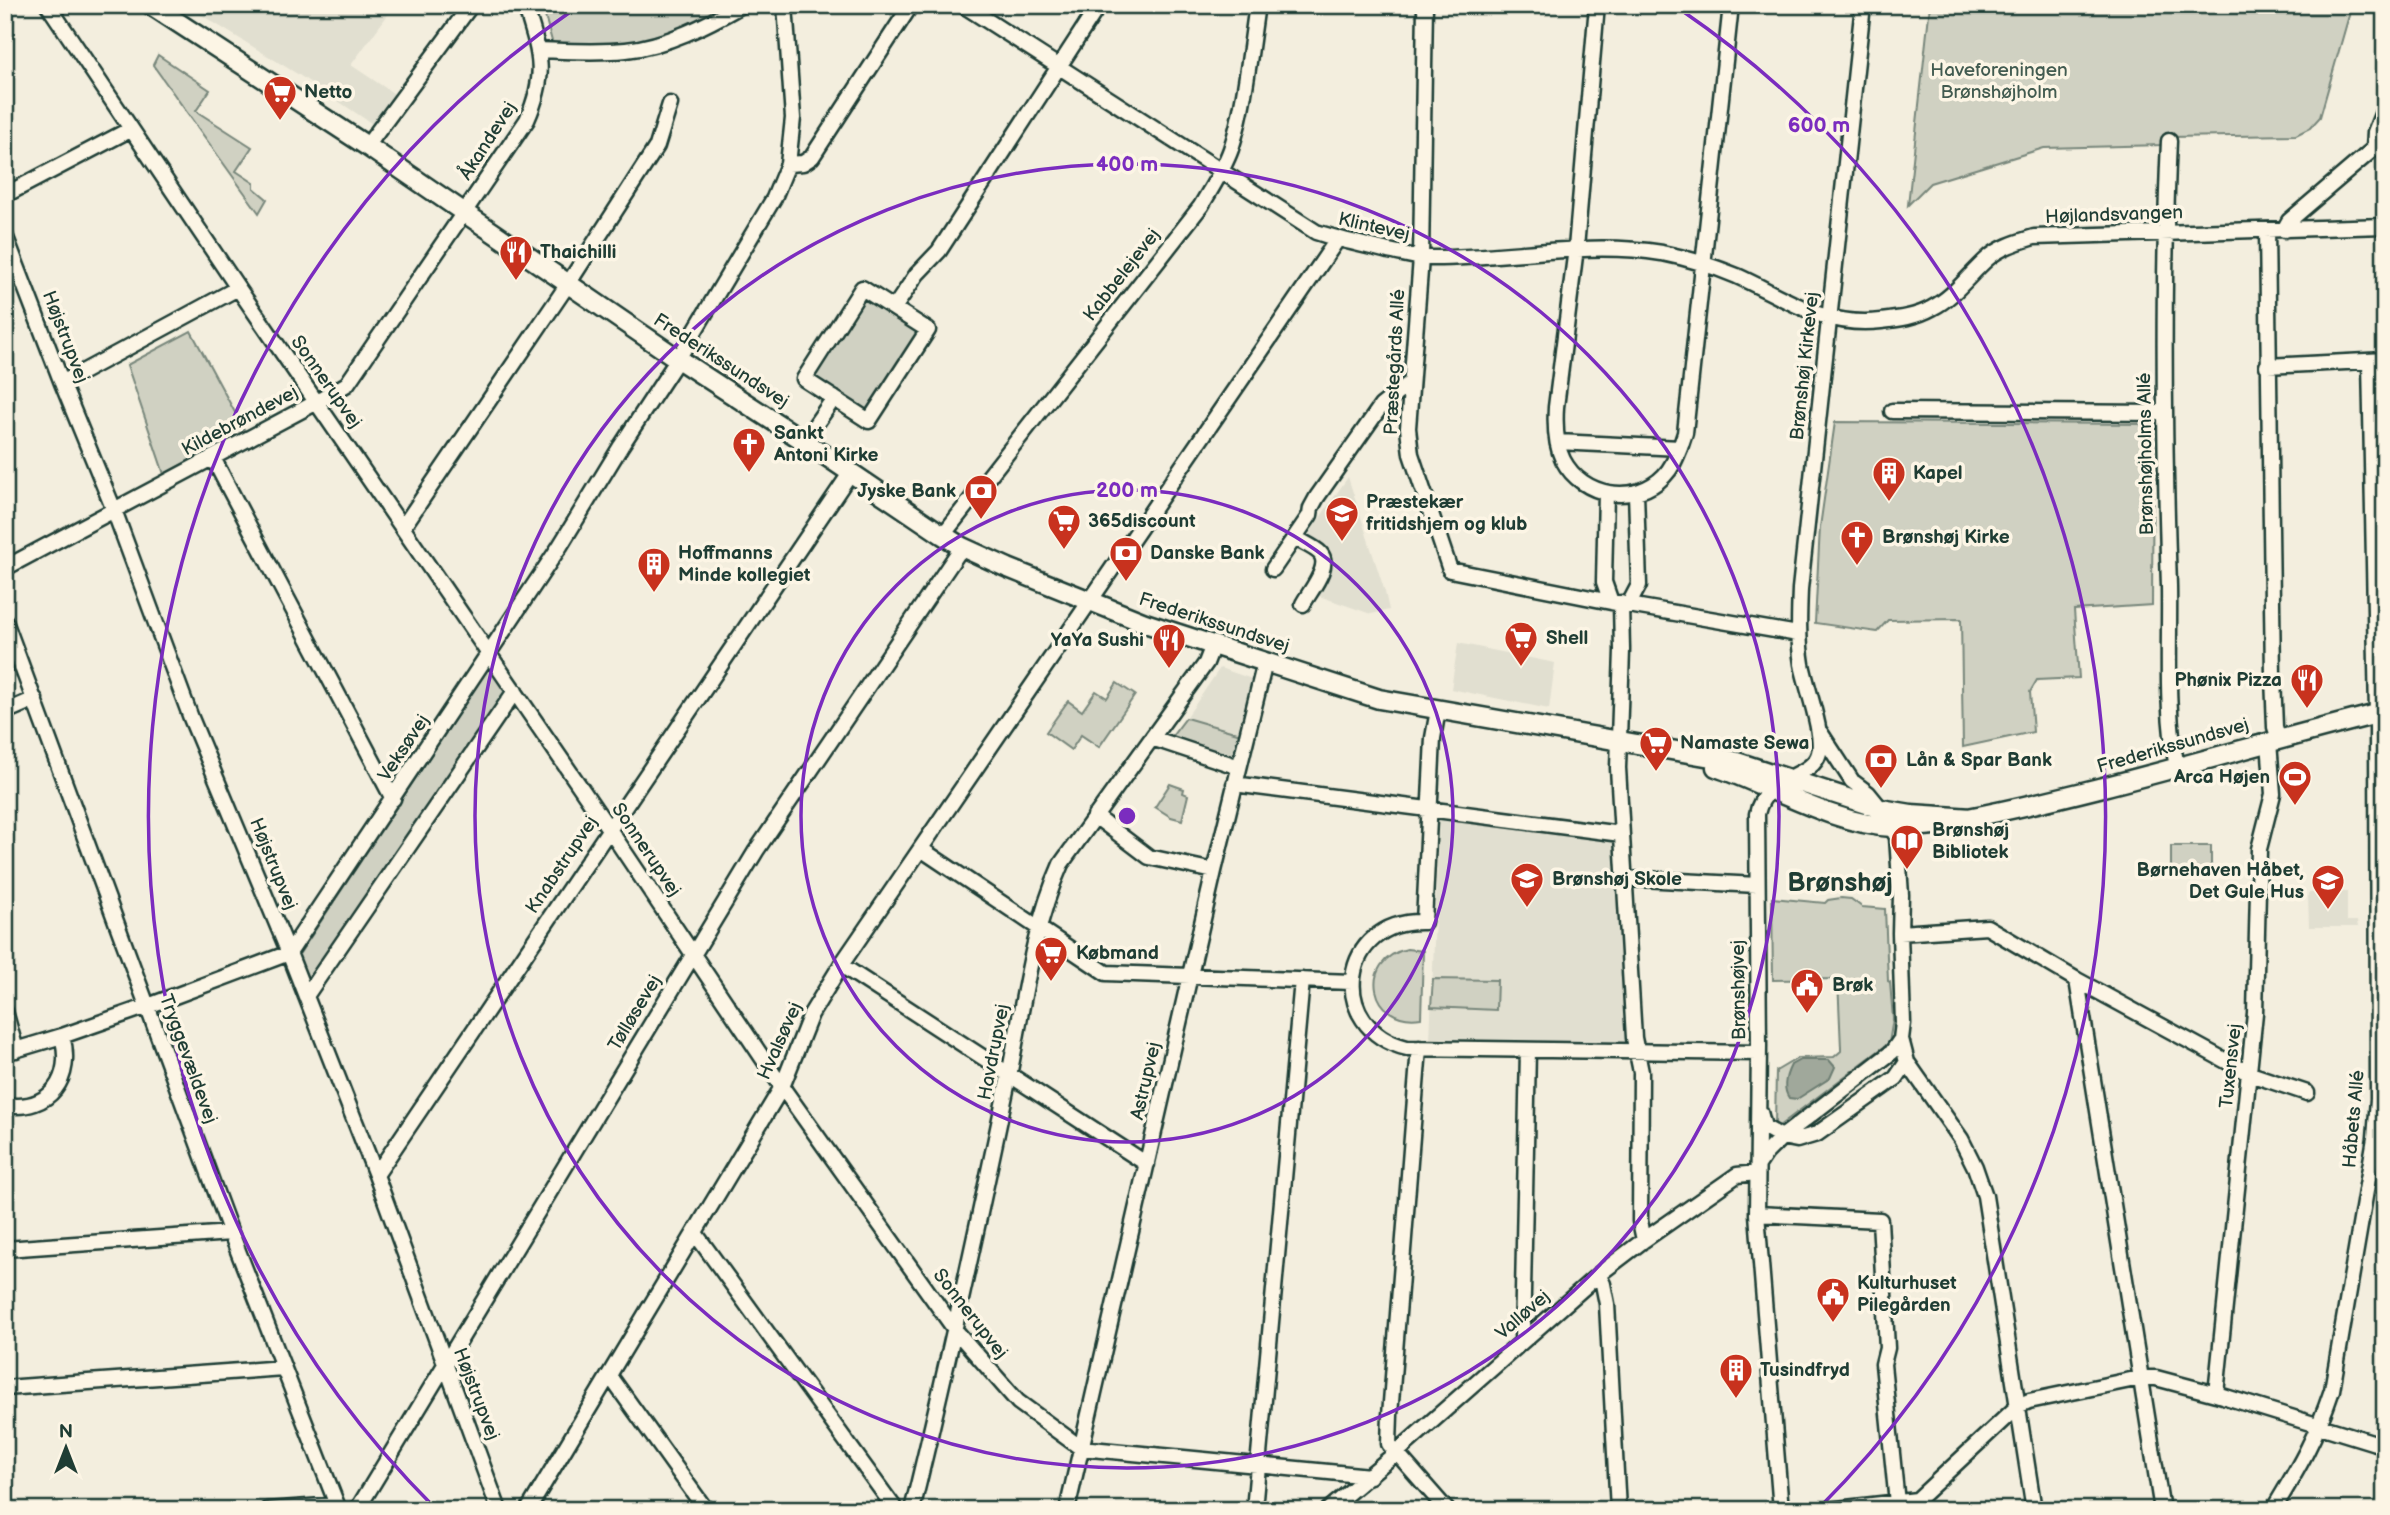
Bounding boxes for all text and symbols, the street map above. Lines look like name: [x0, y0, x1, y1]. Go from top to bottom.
park label: Haveforeningen Brønshøjholm: [1930, 59, 2068, 104]
supermarket icon: Netto: [261, 73, 299, 122]
place label: Netto: [304, 81, 353, 104]
street label: Åkandevej: [454, 97, 522, 185]
text: 600 m: [1788, 113, 1850, 138]
text: 400 m: [1096, 152, 1158, 177]
street label: Højlandsvangen: [2045, 201, 2183, 229]
street label: Klintevej: [1336, 208, 1412, 246]
street label: Kabbelejevej: [1079, 224, 1165, 326]
restaurant icon: Thaichilli: [497, 233, 535, 282]
place label: Thaichilli: [540, 241, 616, 264]
street label: Højstrupvej: [37, 288, 93, 386]
street label: Præstegårds Allé: [1380, 288, 1410, 436]
street label: Brønshøj Kirkevej: [1786, 291, 1824, 441]
street label: Frederikssundsvej: [649, 309, 793, 413]
street label: Sonnerupvej: [286, 331, 366, 433]
street label: Brønshøjholms Allé: [2133, 372, 2159, 536]
street label: Kildebrøndevej: [178, 381, 302, 461]
place label: Sankt Antoni Kirke: [773, 422, 879, 467]
church icon: Sankt Antoni Kirke: [730, 425, 768, 474]
building icon: Kapel: [1870, 454, 1908, 503]
place label: Kapel: [1913, 462, 1963, 485]
bank icon: Jyske Bank: [962, 472, 1000, 521]
text: 200 m: [1096, 478, 1158, 503]
place label: Jyske Bank: [857, 480, 956, 503]
place label: Præstekær fritidshjem og klub: [1366, 491, 1527, 536]
school or university icon: Præstekær fritidshjem og klub: [1323, 494, 1361, 543]
supermarket icon: 365discount: [1045, 502, 1083, 551]
place label: 365discount: [1088, 510, 1196, 533]
church icon: Brønshøj Kirke: [1838, 518, 1876, 567]
place label: Brønshøj Kirke: [1882, 526, 2010, 549]
bank icon: Danske Bank: [1107, 534, 1145, 583]
place label: Hoffmanns Minde kollegiet: [678, 542, 811, 587]
place label: Danske Bank: [1150, 542, 1265, 565]
building icon: Hoffmanns Minde kollegiet: [635, 545, 673, 594]
street label: Frederikssundsvej: [1136, 588, 1292, 658]
supermarket icon: Shell: [1502, 619, 1540, 668]
restaurant icon: YaYa Sushi: [1150, 621, 1188, 670]
place label: Shell: [1546, 627, 1588, 650]
place label: YaYa Sushi: [1051, 629, 1144, 652]
restaurant icon: Phønix Pizza: [2288, 661, 2326, 710]
place label: Phønix Pizza: [2175, 669, 2282, 692]
street label: Veksøvej: [373, 710, 435, 786]
street label: Frederikssundsvej: [2094, 713, 2252, 779]
supermarket icon: Namaste Sewa: [1637, 724, 1675, 773]
place label: Namaste Sewa: [1680, 732, 1809, 755]
bank icon: Lån & Spar Bank: [1862, 741, 1900, 790]
place label: Lån & Spar Bank: [1906, 749, 2052, 772]
sports icon: Arca Højen: [2276, 758, 2314, 807]
place label: Arca Højen: [2173, 766, 2270, 789]
street label: Sonnerupvej: [606, 799, 686, 901]
centre of rings: [1115, 804, 1139, 828]
street label: Knabstrupvej: [521, 812, 603, 918]
street label: Højstrupvej: [244, 815, 302, 913]
place label: Brønshøj Bibliotek: [1932, 819, 2009, 864]
library icon: Brønshøj Bibliotek: [1888, 822, 1926, 871]
place label: Børnehaven Håbet, Det Gule Hus: [2136, 859, 2304, 904]
school or university icon: Brønshøj Skole: [1508, 860, 1546, 909]
school or university icon: Børnehaven Håbet, Det Gule Hus: [2309, 862, 2347, 911]
place label: Brønshøj Skole: [1552, 868, 1682, 891]
district label: Brønshøj: [1787, 868, 1893, 899]
supermarket icon: Købmand: [1032, 934, 1070, 983]
street label: Brønshøjvej: [1727, 940, 1751, 1040]
place label: Købmand: [1076, 942, 1159, 965]
public building icon: Brøk: [1788, 966, 1826, 1015]
street label: Tølløsevej: [603, 971, 667, 1055]
place label: Brøk: [1832, 974, 1873, 997]
street label: Tryggevældevej: [154, 991, 222, 1127]
street label: Hvalsøvej: [753, 999, 807, 1083]
street label: Havdrupvej: [973, 1002, 1015, 1102]
street label: Tuxensvej: [2215, 1023, 2247, 1109]
street label: Astrupvej: [1126, 1040, 1166, 1122]
street label: Håbets Allé: [2338, 1069, 2370, 1169]
street label: Sonnerupvej: [928, 1264, 1012, 1364]
place label: Kulturhuset Pilegården: [1857, 1272, 1957, 1317]
public building icon: Kulturhuset Pilegården: [1814, 1275, 1852, 1324]
street label: Valløvej: [1491, 1285, 1555, 1345]
street label: Højstrupvej: [448, 1345, 504, 1443]
building icon: Tusindfryd: [1717, 1351, 1755, 1400]
place label: Tusindfryd: [1760, 1359, 1850, 1382]
north arrow: [32, 1414, 102, 1484]
text: N: [59, 1421, 73, 1444]

